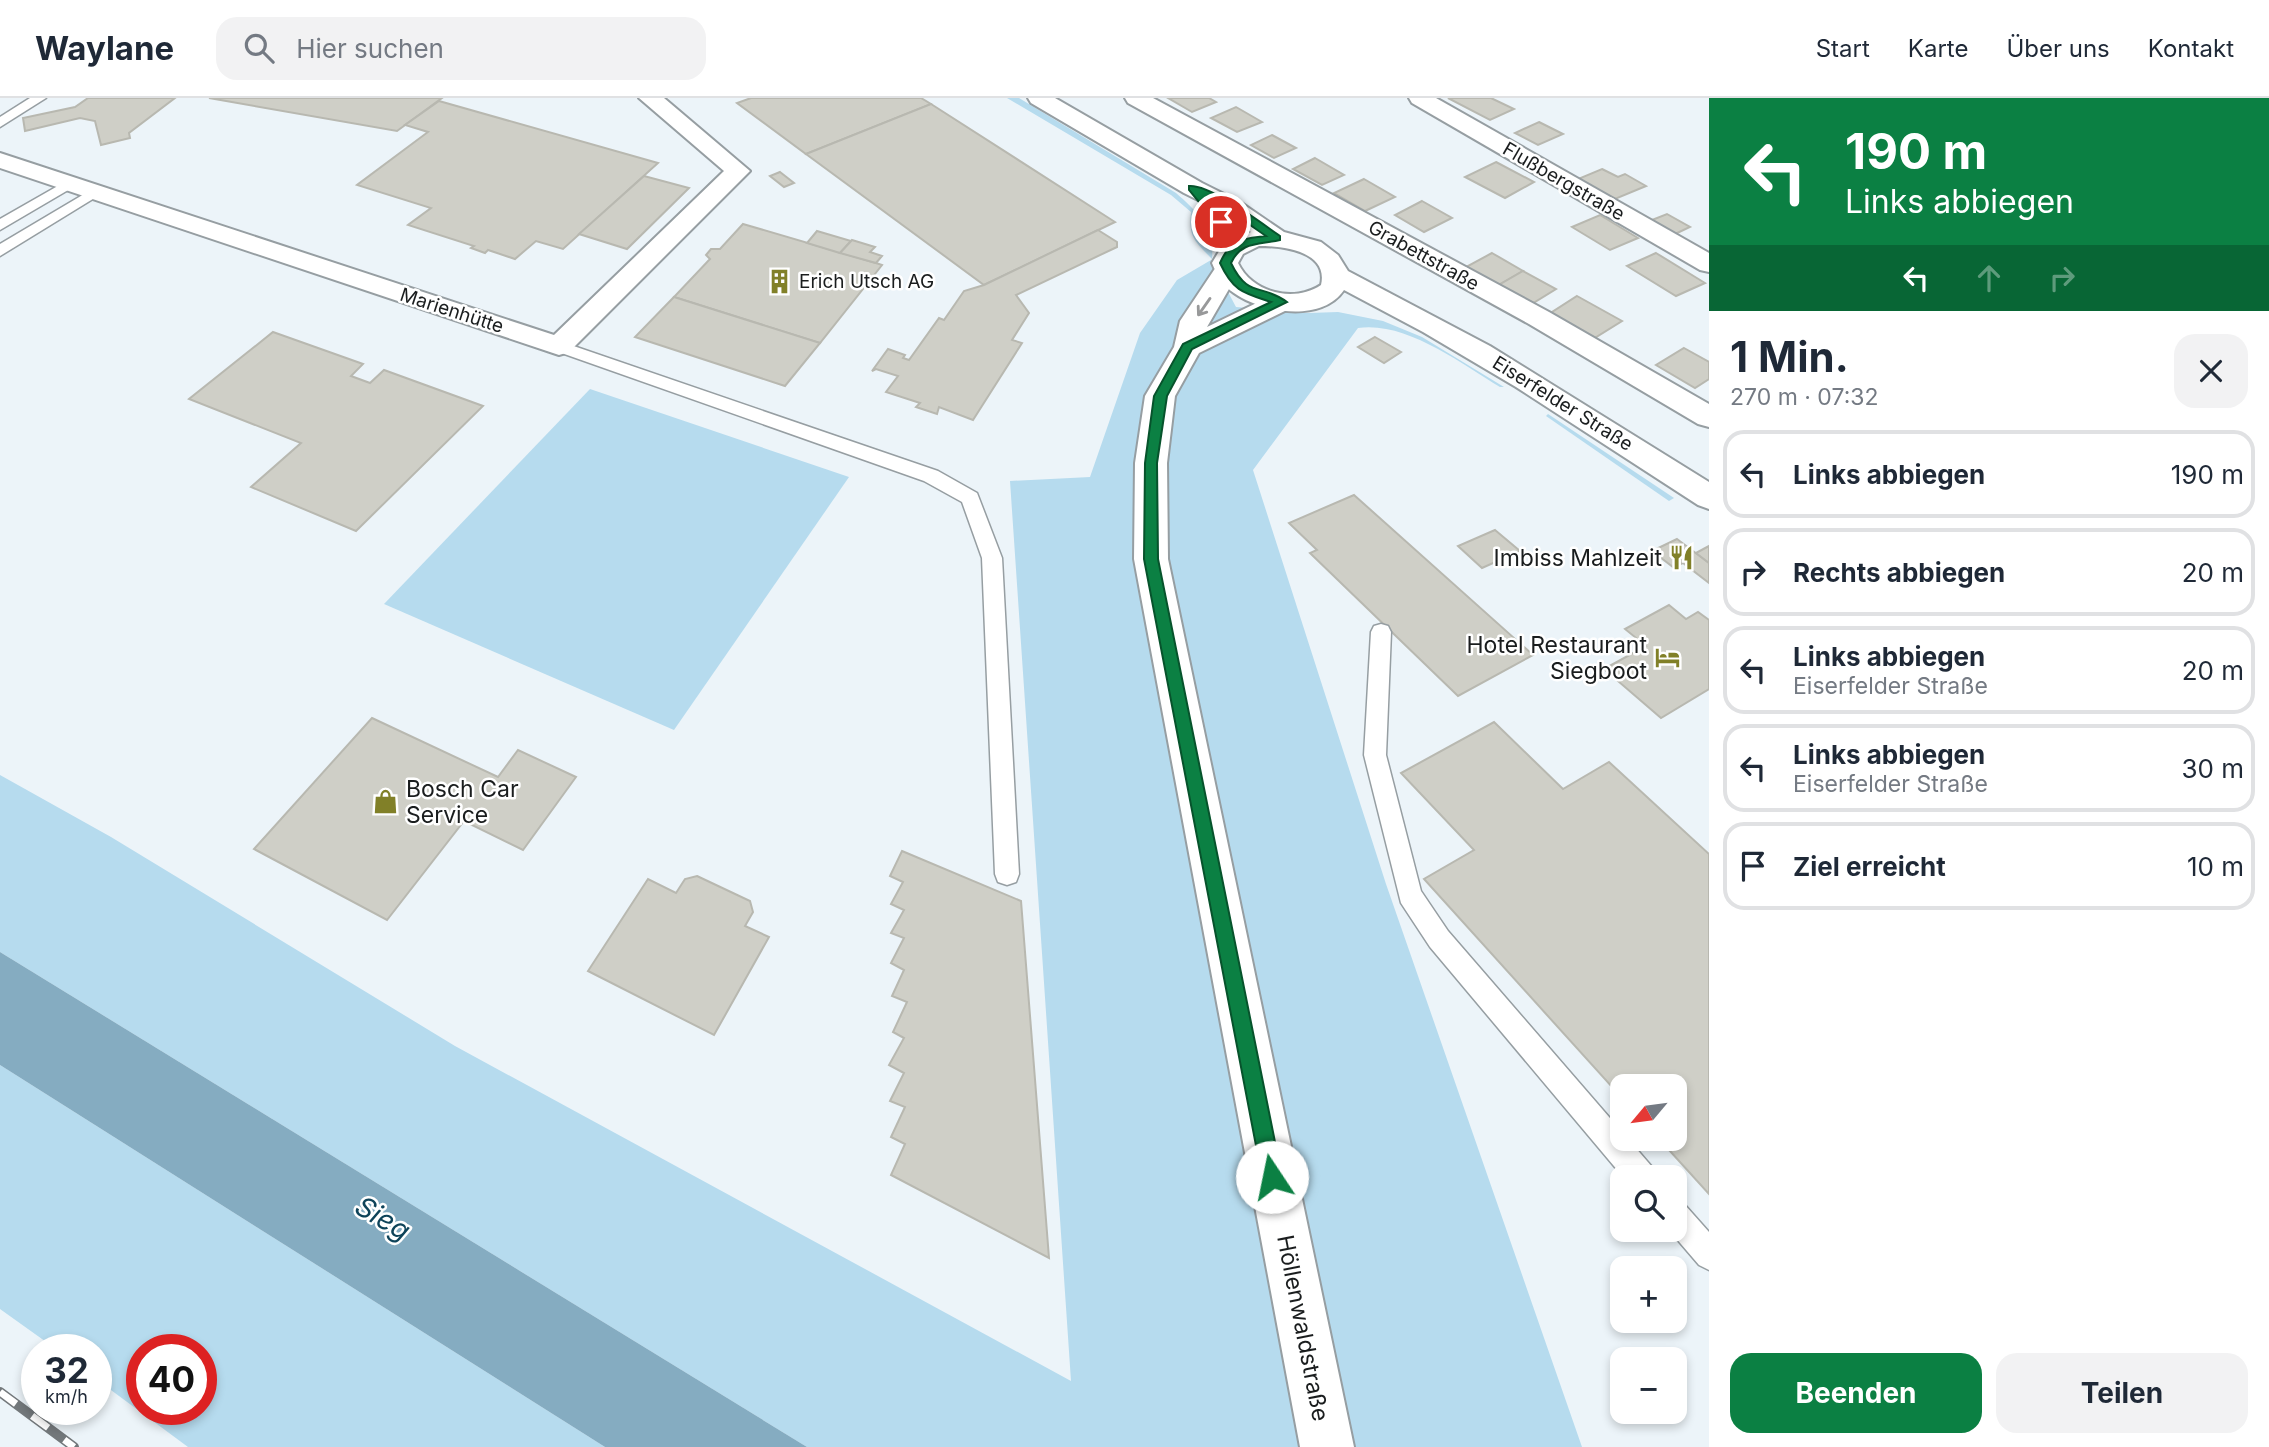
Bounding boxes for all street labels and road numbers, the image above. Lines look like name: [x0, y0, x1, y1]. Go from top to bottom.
street label: Flußbergstraße: [1499, 137, 1629, 226]
street label: Grabettstraße: [1364, 215, 1483, 295]
street label: Marienhütte: [397, 283, 507, 338]
street label: Eiserfelder Straße: [1488, 351, 1637, 456]
street label: Höllenwaldstraße: [1271, 1232, 1335, 1424]

